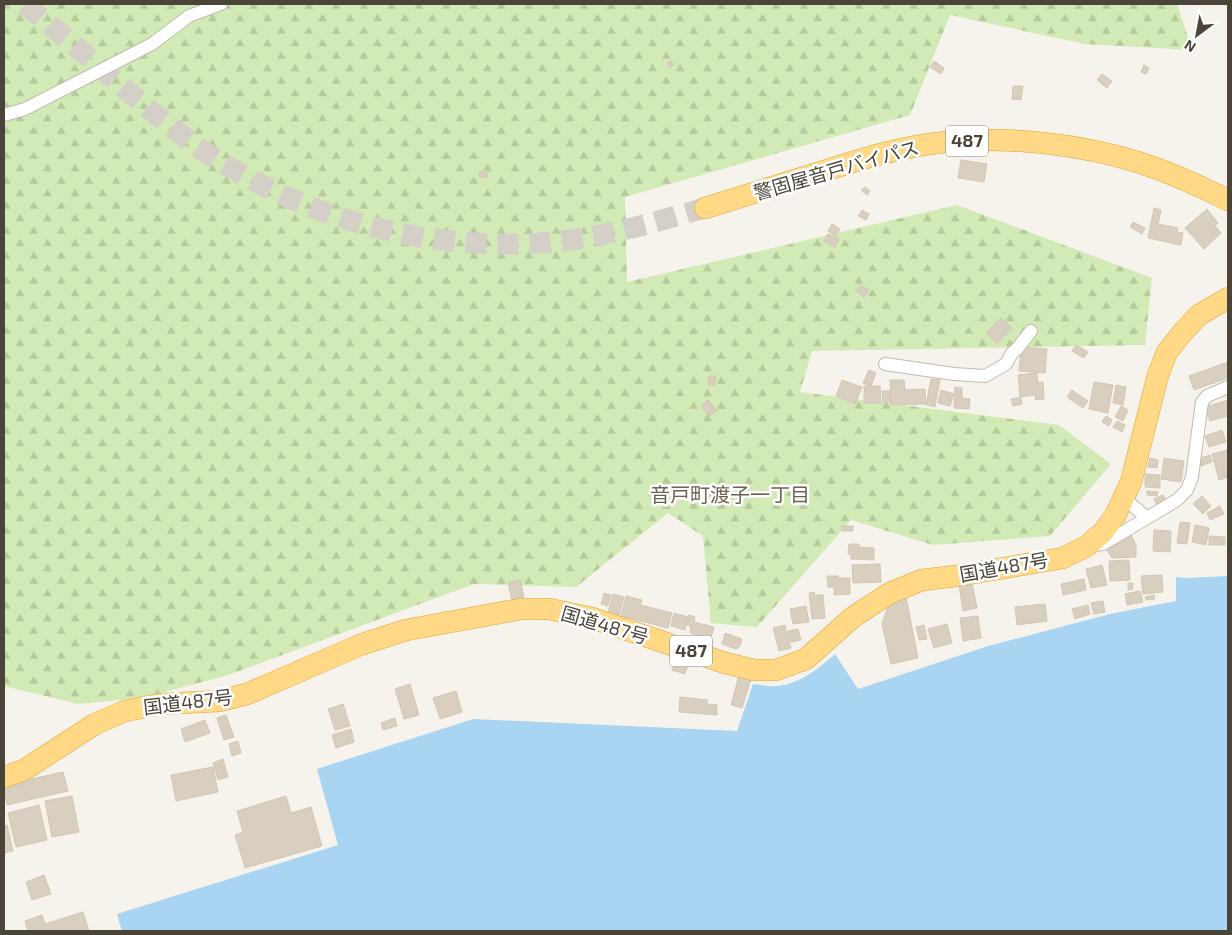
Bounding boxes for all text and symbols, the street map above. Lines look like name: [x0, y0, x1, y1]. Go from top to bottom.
north arrow: [1172, 10, 1222, 60]
text: N: [1181, 37, 1199, 56]
road number: 487: [946, 125, 988, 156]
street label: 警固屋音戸バイパス: [751, 135, 921, 204]
district label: 音戸町渡子一丁目: [650, 482, 810, 506]
street label: 国道487号: [958, 547, 1050, 586]
street label: 国道487号: [559, 601, 652, 648]
road number: 487: [670, 636, 712, 666]
street label: 国道487号: [142, 685, 234, 718]

